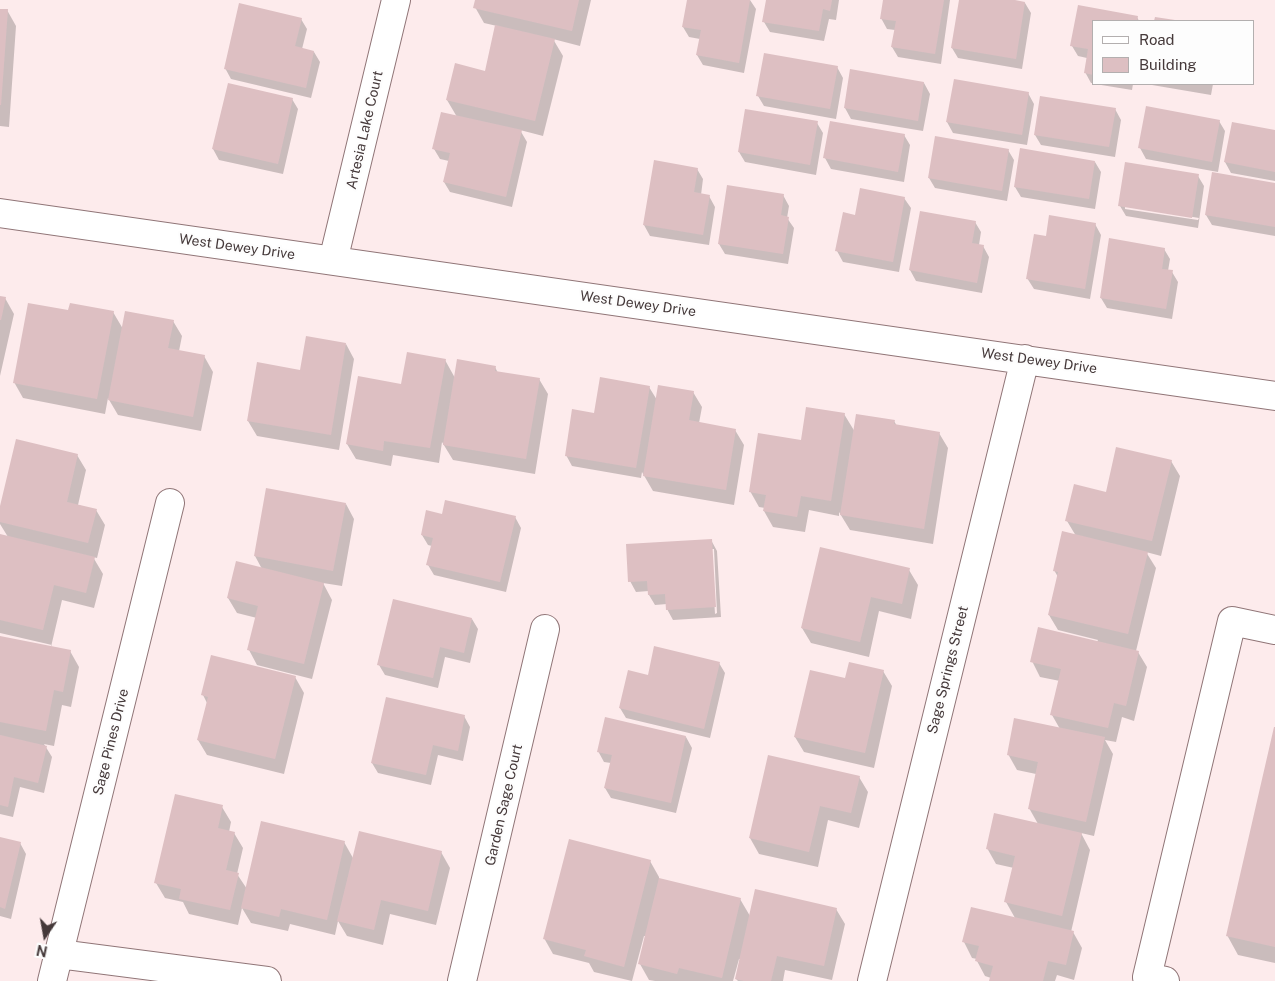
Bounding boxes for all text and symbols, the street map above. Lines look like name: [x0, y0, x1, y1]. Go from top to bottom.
legend: [1092, 20, 1255, 85]
text: Road: [1139, 31, 1175, 48]
text: Building: [1139, 56, 1197, 73]
street label: Artesia Lake Court: [343, 69, 387, 191]
street label: West Dewey Drive: [178, 231, 296, 263]
street label: West Dewey Drive: [579, 288, 697, 320]
street label: West Dewey Drive: [980, 345, 1098, 377]
street label: Sage Springs Street: [924, 604, 972, 736]
street label: Sage Pines Drive: [90, 687, 132, 797]
street label: Garden Sage Court: [482, 742, 526, 868]
north arrow: [20, 911, 70, 961]
text: N: [35, 942, 49, 960]

